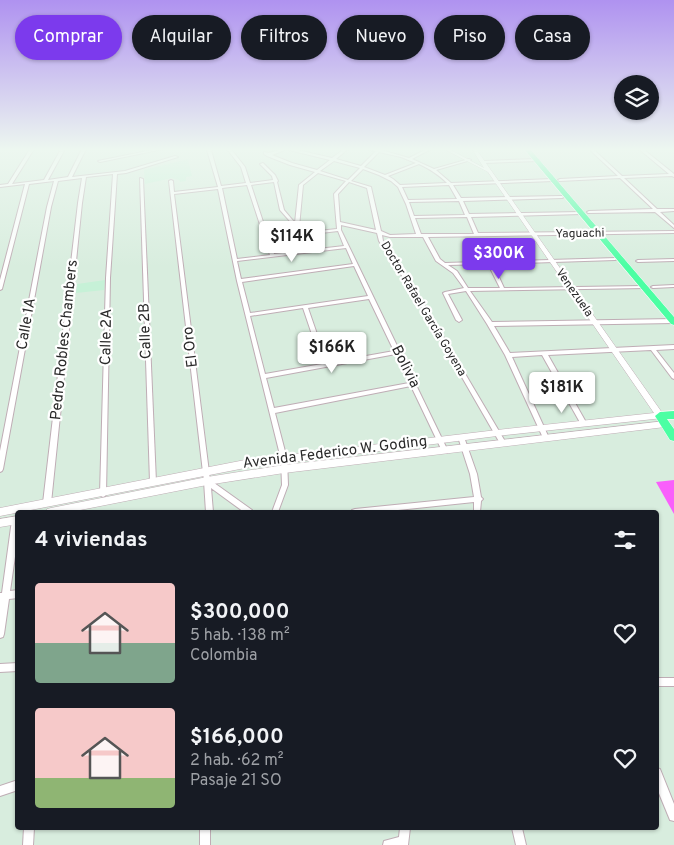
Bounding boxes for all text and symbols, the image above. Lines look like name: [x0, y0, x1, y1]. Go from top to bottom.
chip: Comprar: [15, 15, 122, 60]
chip: Alquilar: [132, 15, 231, 60]
chip: Filtros: [241, 15, 327, 60]
chip: Nuevo: [337, 15, 424, 60]
chip: Piso: [434, 15, 505, 60]
chip: Casa: [515, 15, 590, 60]
map controls: [614, 75, 659, 120]
button: layers: [614, 75, 659, 120]
pin: $114K: [257, 220, 327, 263]
street label: Yaguachi: [555, 226, 605, 242]
text: $114K: [270, 227, 314, 247]
pin: $300K: [464, 238, 534, 280]
street label: Doctor Rafael García Goyena: [376, 239, 470, 379]
text: $300K: [473, 244, 525, 264]
street label: Pedro Robles Chambers: [47, 259, 83, 421]
street label: Venezuela: [552, 266, 596, 320]
street label: Calle 1A: [13, 297, 41, 351]
street label: Calle 2B: [136, 303, 156, 359]
street label: Calle 2A: [97, 309, 117, 365]
street label: El Oro: [179, 325, 203, 369]
pin: $166K: [297, 332, 367, 374]
text: $166K: [308, 338, 356, 358]
street label: Bolivia: [386, 342, 424, 392]
pin: $181K: [527, 372, 597, 414]
text: $181K: [540, 378, 584, 398]
street label: Avenida Federico W. Goding: [242, 432, 428, 474]
icon: filters: [611, 526, 639, 554]
text: 4 viviendas: [35, 527, 148, 554]
text: $300,000: [190, 599, 289, 626]
icon: home: [75, 603, 135, 663]
icon: heart: [611, 619, 639, 647]
text: 5 hab. · 138 m²: [190, 626, 290, 646]
text: Colombia: [190, 646, 257, 666]
text: $166,000: [190, 724, 284, 751]
icon: home: [75, 728, 135, 788]
icon: heart: [611, 744, 639, 772]
text: 2 hab. · 62 m²: [190, 751, 284, 771]
text: Pasaje 21 SO: [190, 771, 282, 791]

